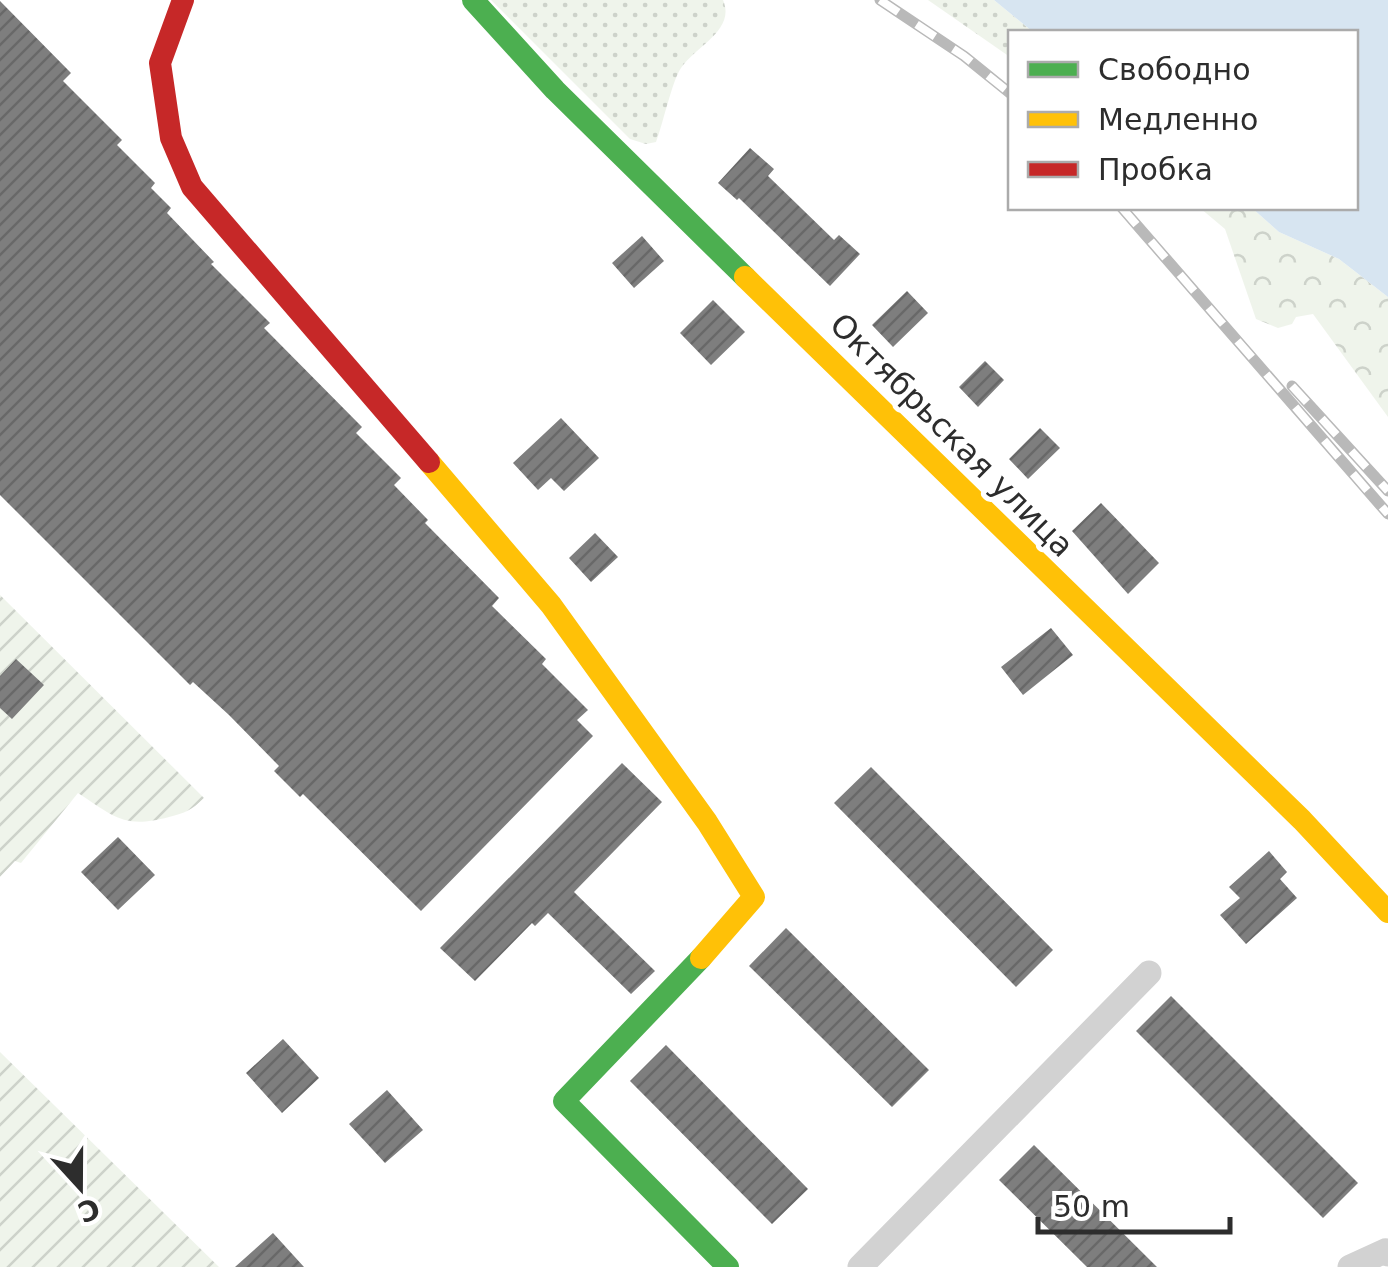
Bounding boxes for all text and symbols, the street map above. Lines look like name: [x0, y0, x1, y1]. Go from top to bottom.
legend: [1008, 30, 1358, 210]
text: Свободно: [1098, 52, 1251, 87]
text: Медленно: [1098, 102, 1258, 137]
text: Пробка: [1098, 152, 1213, 187]
street label: Октябрьская улица: [822, 305, 1082, 565]
north arrow: [30, 1137, 130, 1237]
scale bar: [1038, 1172, 1230, 1234]
text: 50 m: [1053, 1189, 1130, 1224]
text: С: [73, 1191, 104, 1229]

